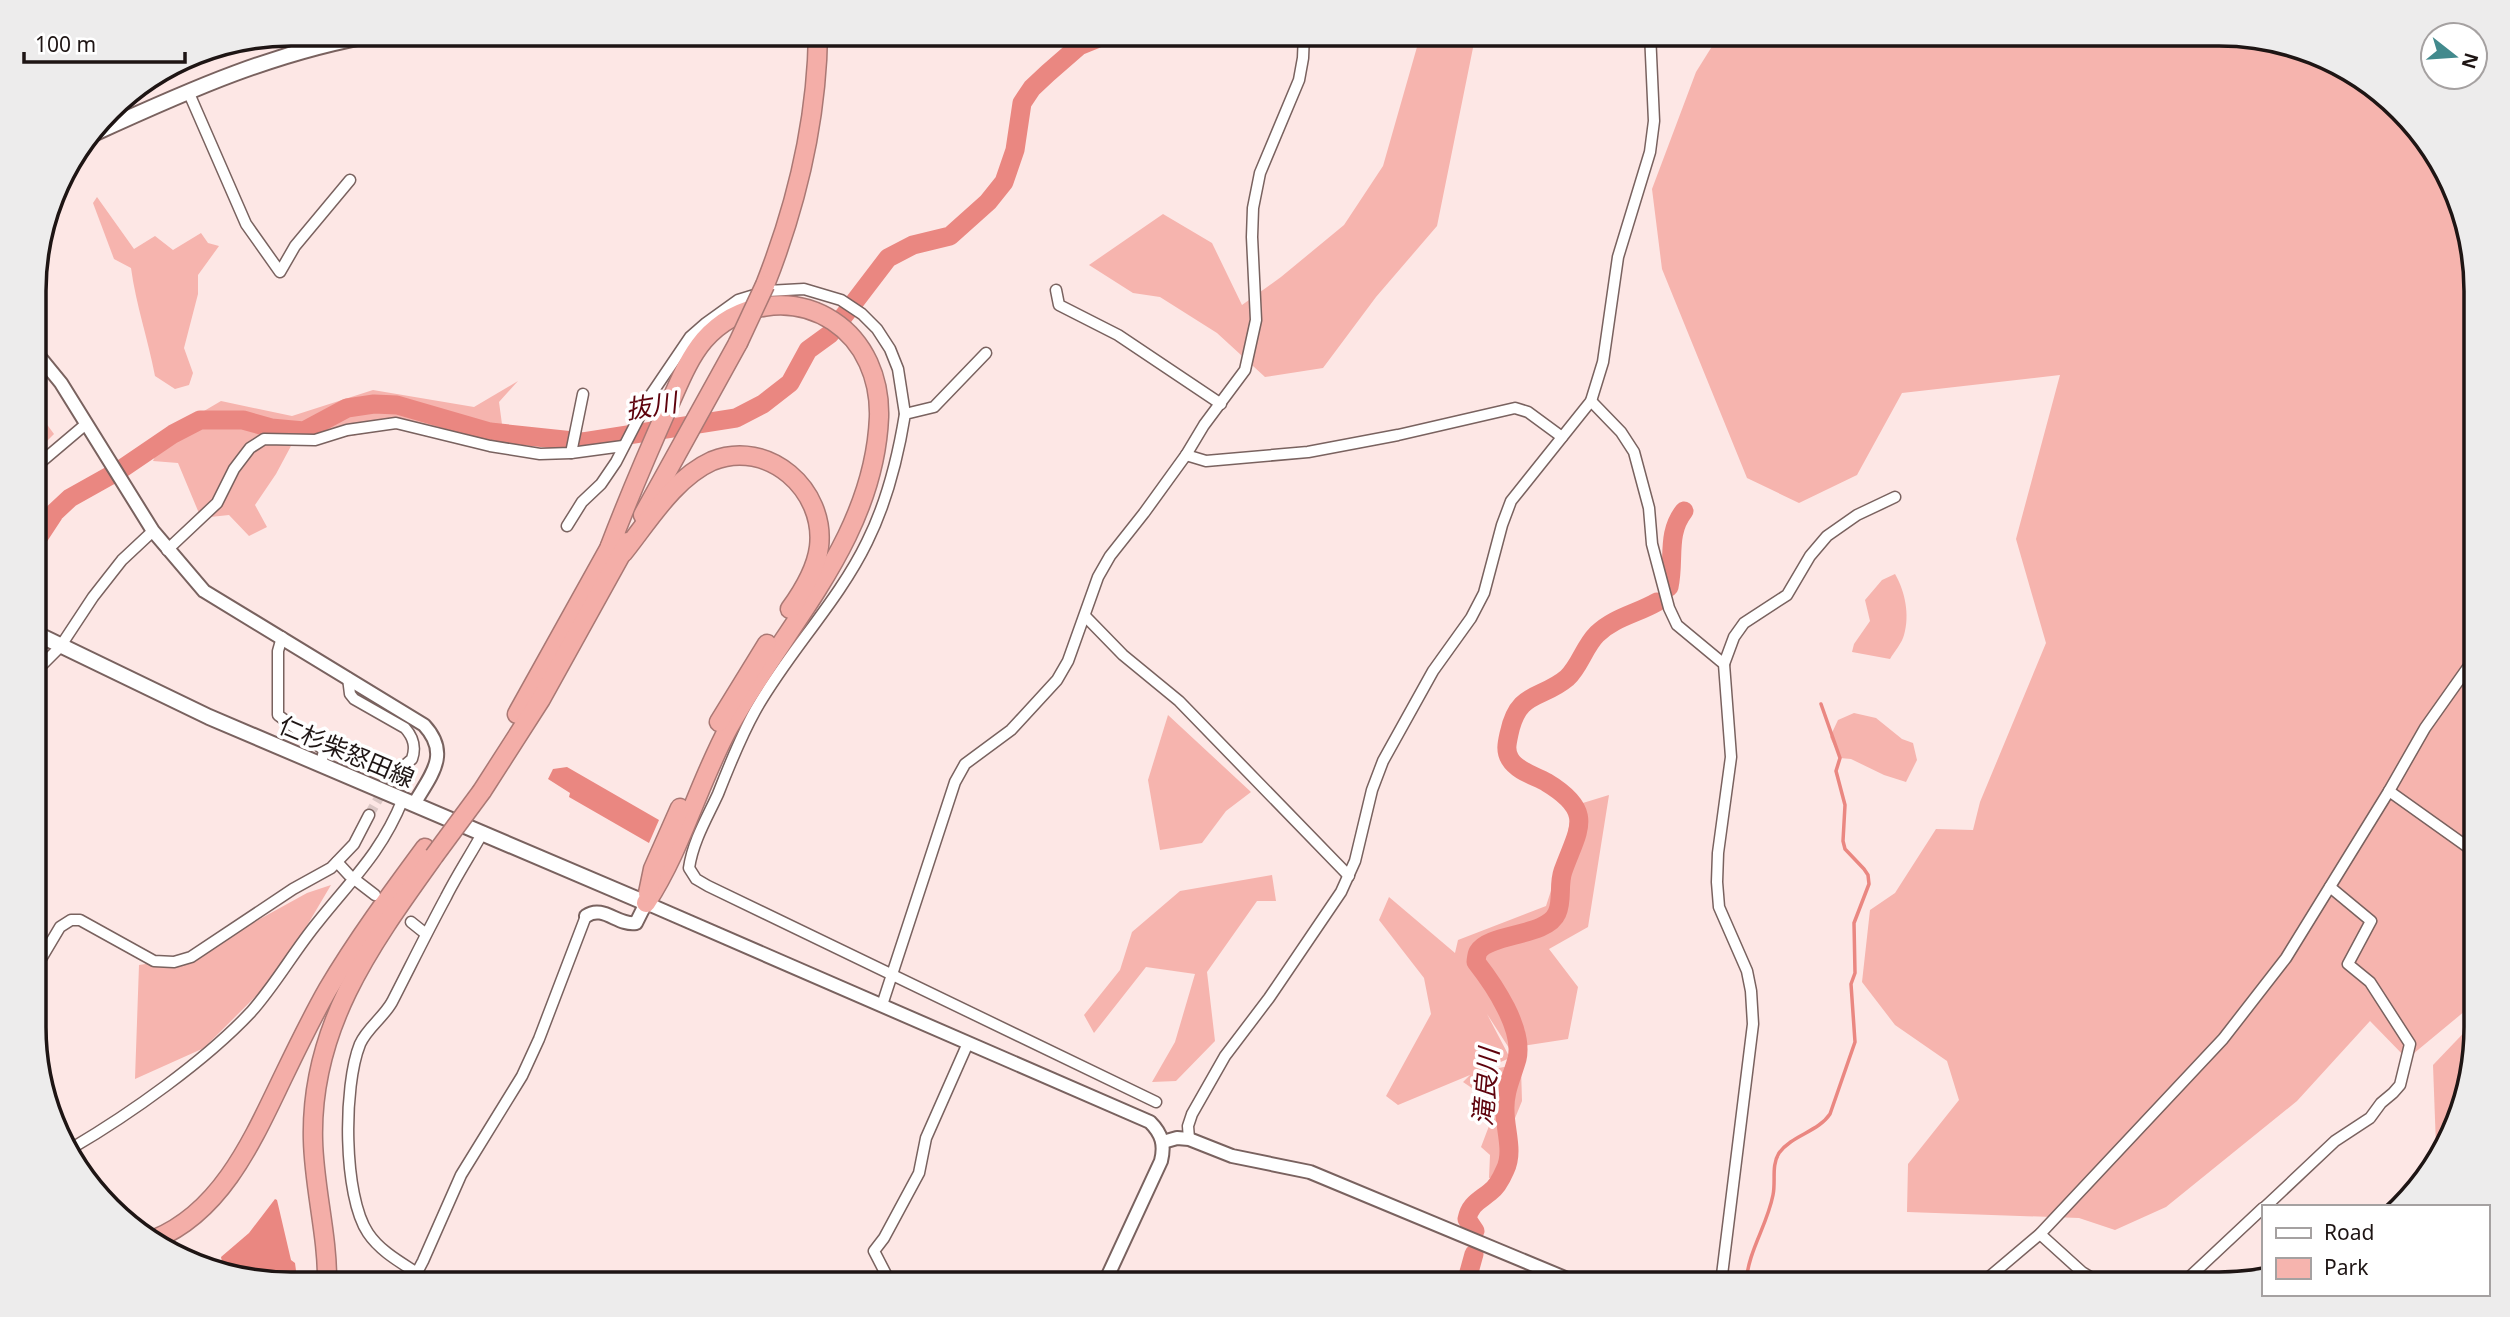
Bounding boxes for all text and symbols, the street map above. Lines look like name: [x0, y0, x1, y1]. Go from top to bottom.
scale bar: [24, 21, 186, 65]
north arrow: [2419, 21, 2489, 91]
text: 100 m: [35, 30, 96, 58]
text: N: [2456, 50, 2485, 72]
water label: 抜川: [622, 383, 682, 427]
street label: 仁杉柴怒田線: [274, 708, 420, 794]
water label: 滝良川: [1464, 1044, 1507, 1127]
legend: [2262, 1205, 2489, 1296]
text: Road: [2324, 1218, 2374, 1246]
text: Park: [2324, 1253, 2369, 1281]

